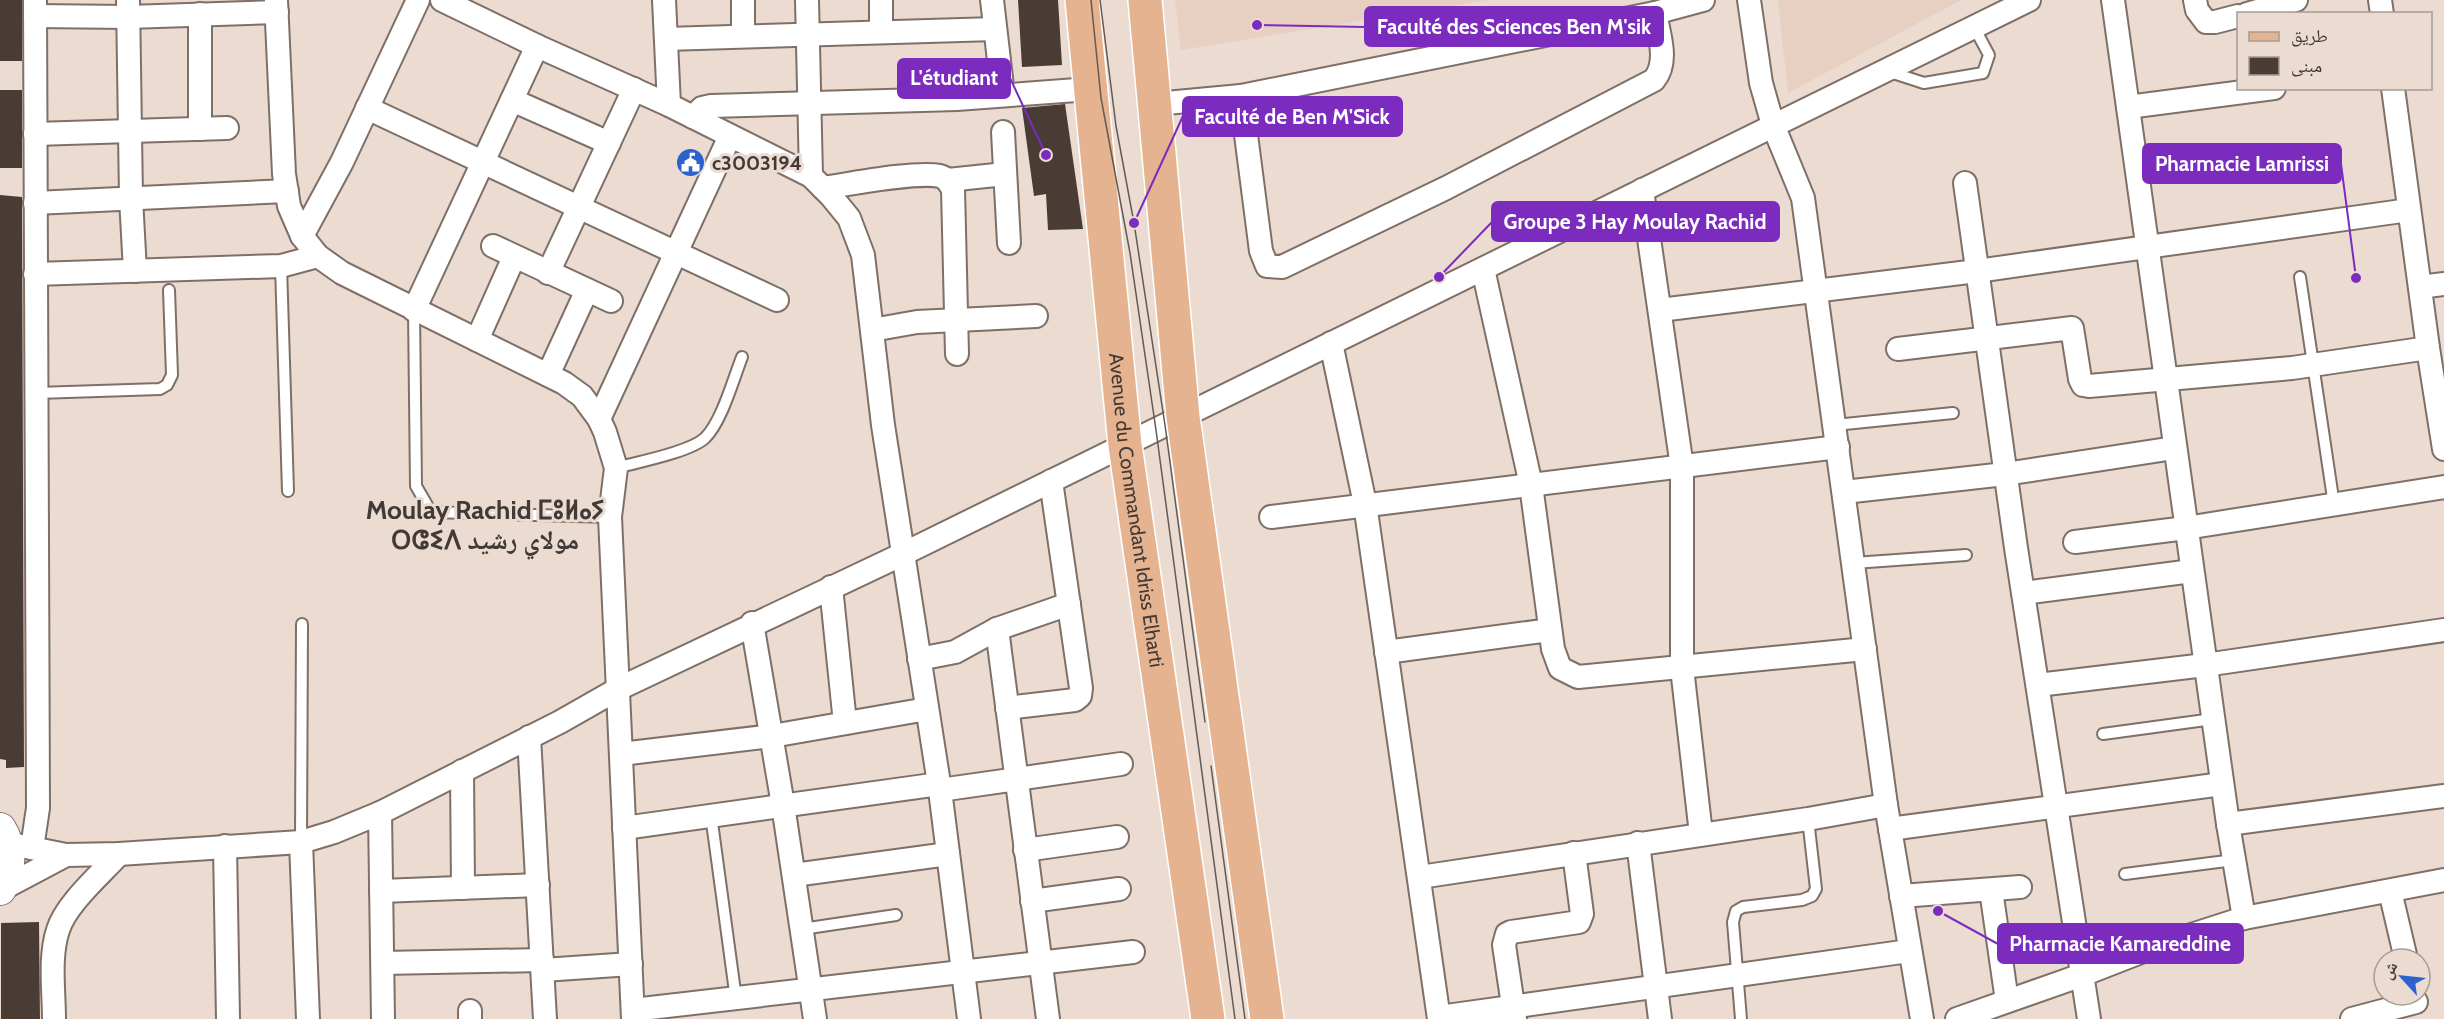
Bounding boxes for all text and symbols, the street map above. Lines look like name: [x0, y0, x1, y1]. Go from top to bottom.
callout: Faculté des Sciences Ben M'sik: [1365, 7, 1663, 46]
legend: [2237, 12, 2432, 90]
text: Faculté des Sciences Ben M'sik: [1377, 14, 1652, 39]
text: طريق: [2291, 25, 2328, 47]
text: مبنى: [2291, 55, 2322, 77]
callout: L'étudiant: [898, 59, 1010, 98]
text: L'étudiant: [910, 65, 998, 90]
callout: Faculté de Ben M'Sick: [1183, 97, 1402, 136]
text: Faculté de Ben M'Sick: [1194, 104, 1391, 129]
callout: Pharmacie Lamrissi: [2143, 144, 2341, 183]
public building icon: c3003194: [675, 147, 707, 179]
place label: c3003194: [712, 151, 802, 175]
text: Pharmacie Lamrissi: [2155, 151, 2329, 176]
callout: Groupe 3 Hay Moulay Rachid: [1492, 202, 1779, 241]
text: Groupe 3 Hay Moulay Rachid: [1504, 209, 1766, 234]
street label: Avenue du Commandant Idriss Elharti: [1104, 352, 1169, 669]
district label: Moulay Rachid ⵎⵓⵍⴰⵢ ⵔⵛⵉⴷ مولاي رشيد: [366, 494, 604, 560]
callout: Pharmacie Kamareddine: [1998, 924, 2243, 963]
text: Pharmacie Kamareddine: [2009, 931, 2231, 956]
north arrow: [2372, 947, 2432, 1007]
text: ش: [2377, 959, 2401, 982]

